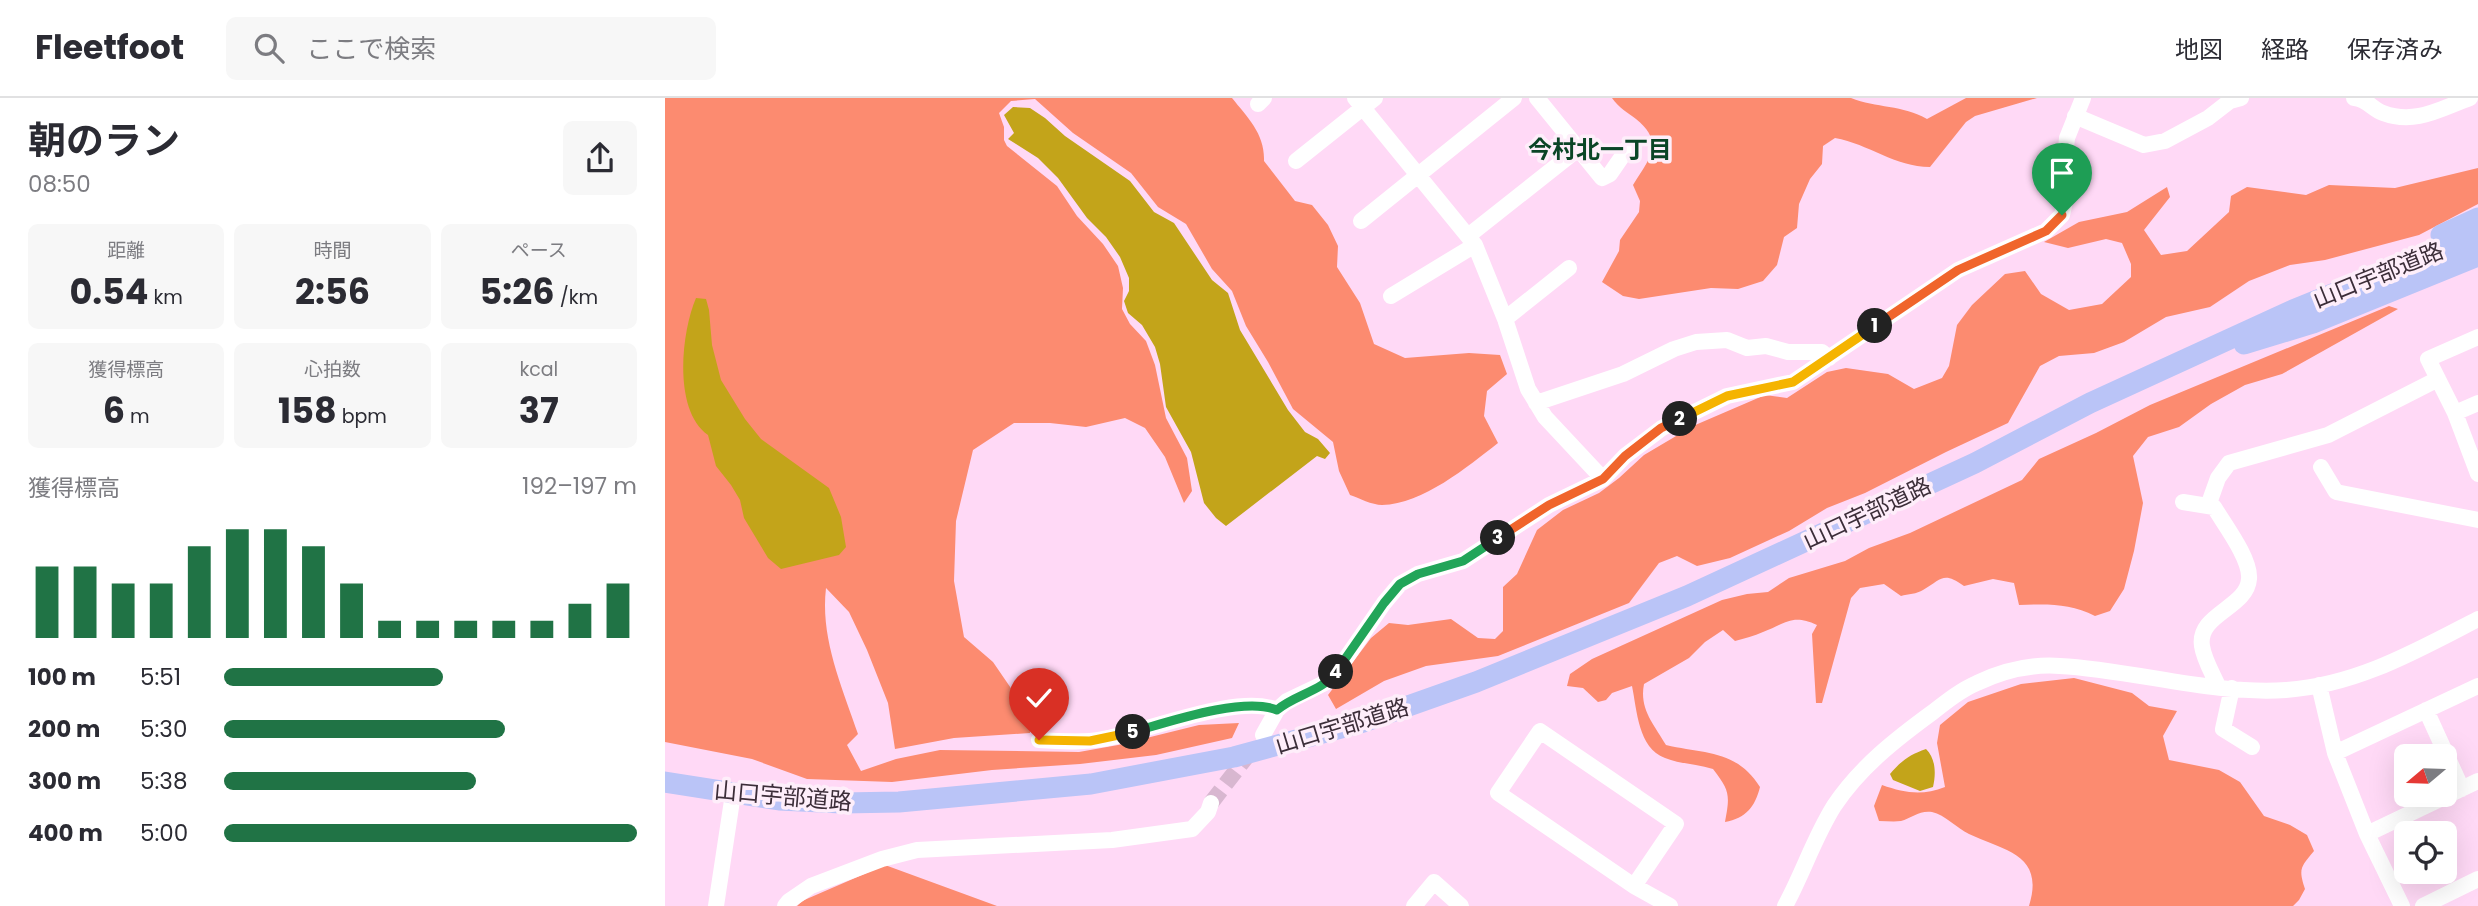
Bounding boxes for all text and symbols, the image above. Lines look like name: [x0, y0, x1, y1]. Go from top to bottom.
search box: [226, 17, 716, 80]
text: Fleetfoot: [35, 24, 184, 71]
icon: search: [250, 29, 288, 67]
text: ここで検索: [306, 31, 436, 67]
text: 地図: [2175, 33, 2223, 66]
text: 経路: [2261, 33, 2309, 66]
text: 保存済み: [2347, 33, 2443, 66]
text: 朝のラン: [28, 114, 180, 167]
button: share: [563, 121, 637, 195]
district label: 今村北一丁目: [1528, 133, 1672, 166]
pin: [2032, 143, 2092, 215]
icon: arrive: [2043, 154, 2081, 192]
text: 08:50: [28, 168, 91, 200]
street label: 山口宇部道路: [2308, 234, 2448, 316]
text: 距離: [107, 237, 145, 264]
text: 時間: [313, 237, 352, 264]
text: ペース: [511, 237, 567, 264]
text: 0.54: [69, 267, 149, 316]
text: 2:56: [295, 267, 370, 316]
text: 5:26: [480, 267, 555, 316]
text: km: [149, 284, 183, 311]
text: /km: [555, 284, 598, 311]
pin: 1: [1857, 308, 1893, 344]
text: 1: [1871, 312, 1878, 339]
text: 獲得標高: [88, 356, 164, 383]
text: 心拍数: [304, 356, 361, 383]
text: kcal: [519, 356, 558, 383]
text: 6: [103, 386, 125, 435]
text: 158: [278, 386, 337, 435]
text: 37: [519, 386, 559, 435]
pin: 2: [1663, 402, 1697, 436]
text: m: [125, 403, 150, 430]
text: bpm: [337, 403, 387, 430]
text: 2: [1674, 405, 1685, 432]
street label: 山口宇部道路: [1798, 469, 1936, 557]
text: 192–197 m: [522, 470, 637, 502]
text: 獲得標高: [28, 472, 120, 504]
pin: 3: [1481, 520, 1515, 556]
text: 3: [1492, 524, 1503, 551]
pin: 4: [1319, 654, 1353, 690]
text: 4: [1329, 658, 1342, 685]
text: 100 m: [28, 661, 96, 693]
text: 5:51: [140, 661, 181, 693]
pin: [1009, 668, 1069, 740]
icon: check: [1020, 679, 1058, 717]
street label: 山口宇部道路: [1271, 691, 1413, 761]
text: 200 m: [28, 713, 100, 745]
text: 5:30: [140, 713, 187, 745]
pin: 5: [1115, 714, 1151, 750]
text: 5: [1126, 718, 1139, 745]
north arrow: [2394, 744, 2457, 807]
map controls: [2394, 744, 2457, 884]
text: 300 m: [28, 765, 101, 797]
text: 5:38: [140, 765, 187, 797]
street label: 山口宇部道路: [713, 774, 853, 818]
text: 400 m: [28, 817, 103, 849]
text: 5:00: [140, 817, 188, 849]
button: locate: [2394, 821, 2457, 884]

